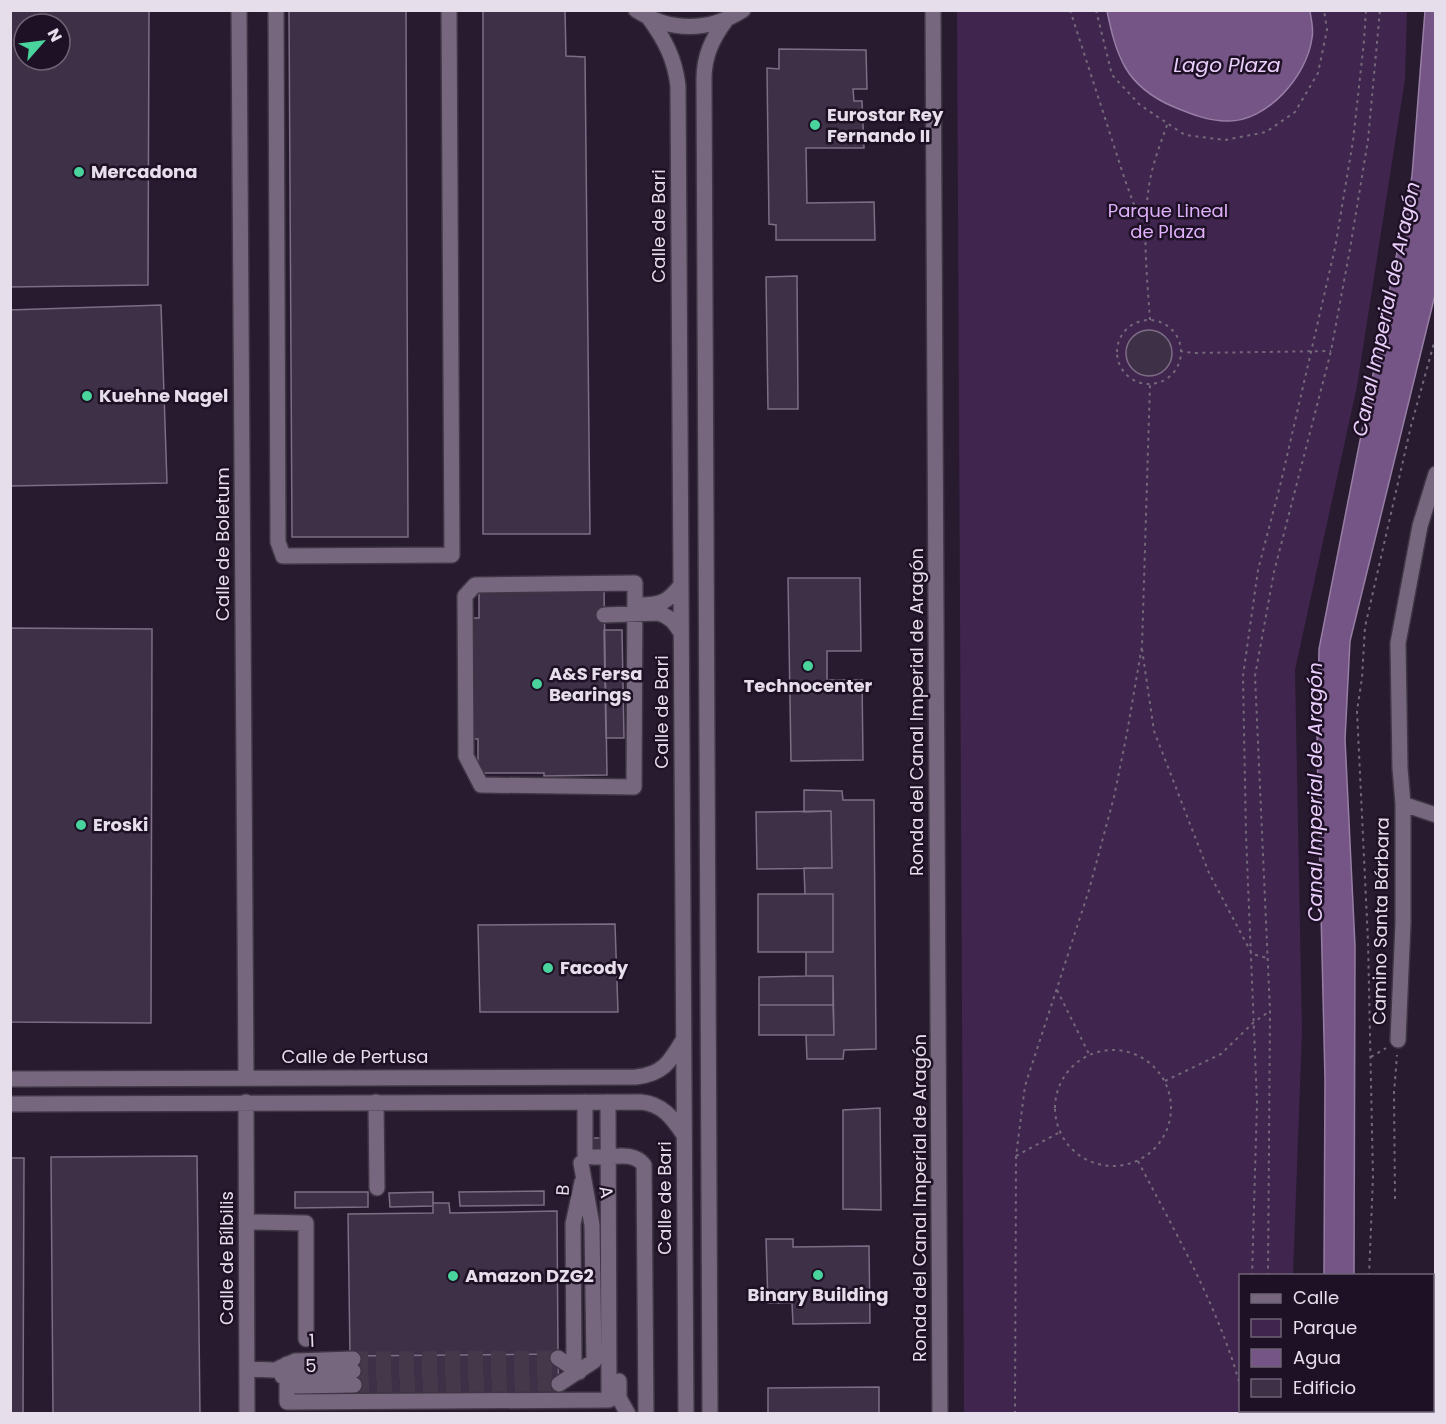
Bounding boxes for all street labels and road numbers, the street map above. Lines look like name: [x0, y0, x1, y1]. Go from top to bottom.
street label: Calle de Bari: [646, 169, 671, 283]
street label: Calle de Boletum: [210, 467, 235, 621]
street label: Ronda del Canal Imperial de Aragón: [904, 548, 929, 876]
street label: Calle de Bari: [649, 655, 674, 769]
street label: Camino Santa Bárbara: [1366, 817, 1395, 1025]
street label: Ronda del Canal Imperial de Aragón: [907, 1034, 932, 1362]
street label: Calle de Pertusa: [282, 1044, 428, 1069]
street label: Calle de Bari: [652, 1141, 677, 1255]
street label: B: [550, 1184, 575, 1196]
street label: A: [593, 1184, 620, 1200]
street label: Calle de Bílbilis: [214, 1191, 239, 1325]
street label: 1: [309, 1328, 315, 1353]
street label: 5: [305, 1353, 317, 1378]

